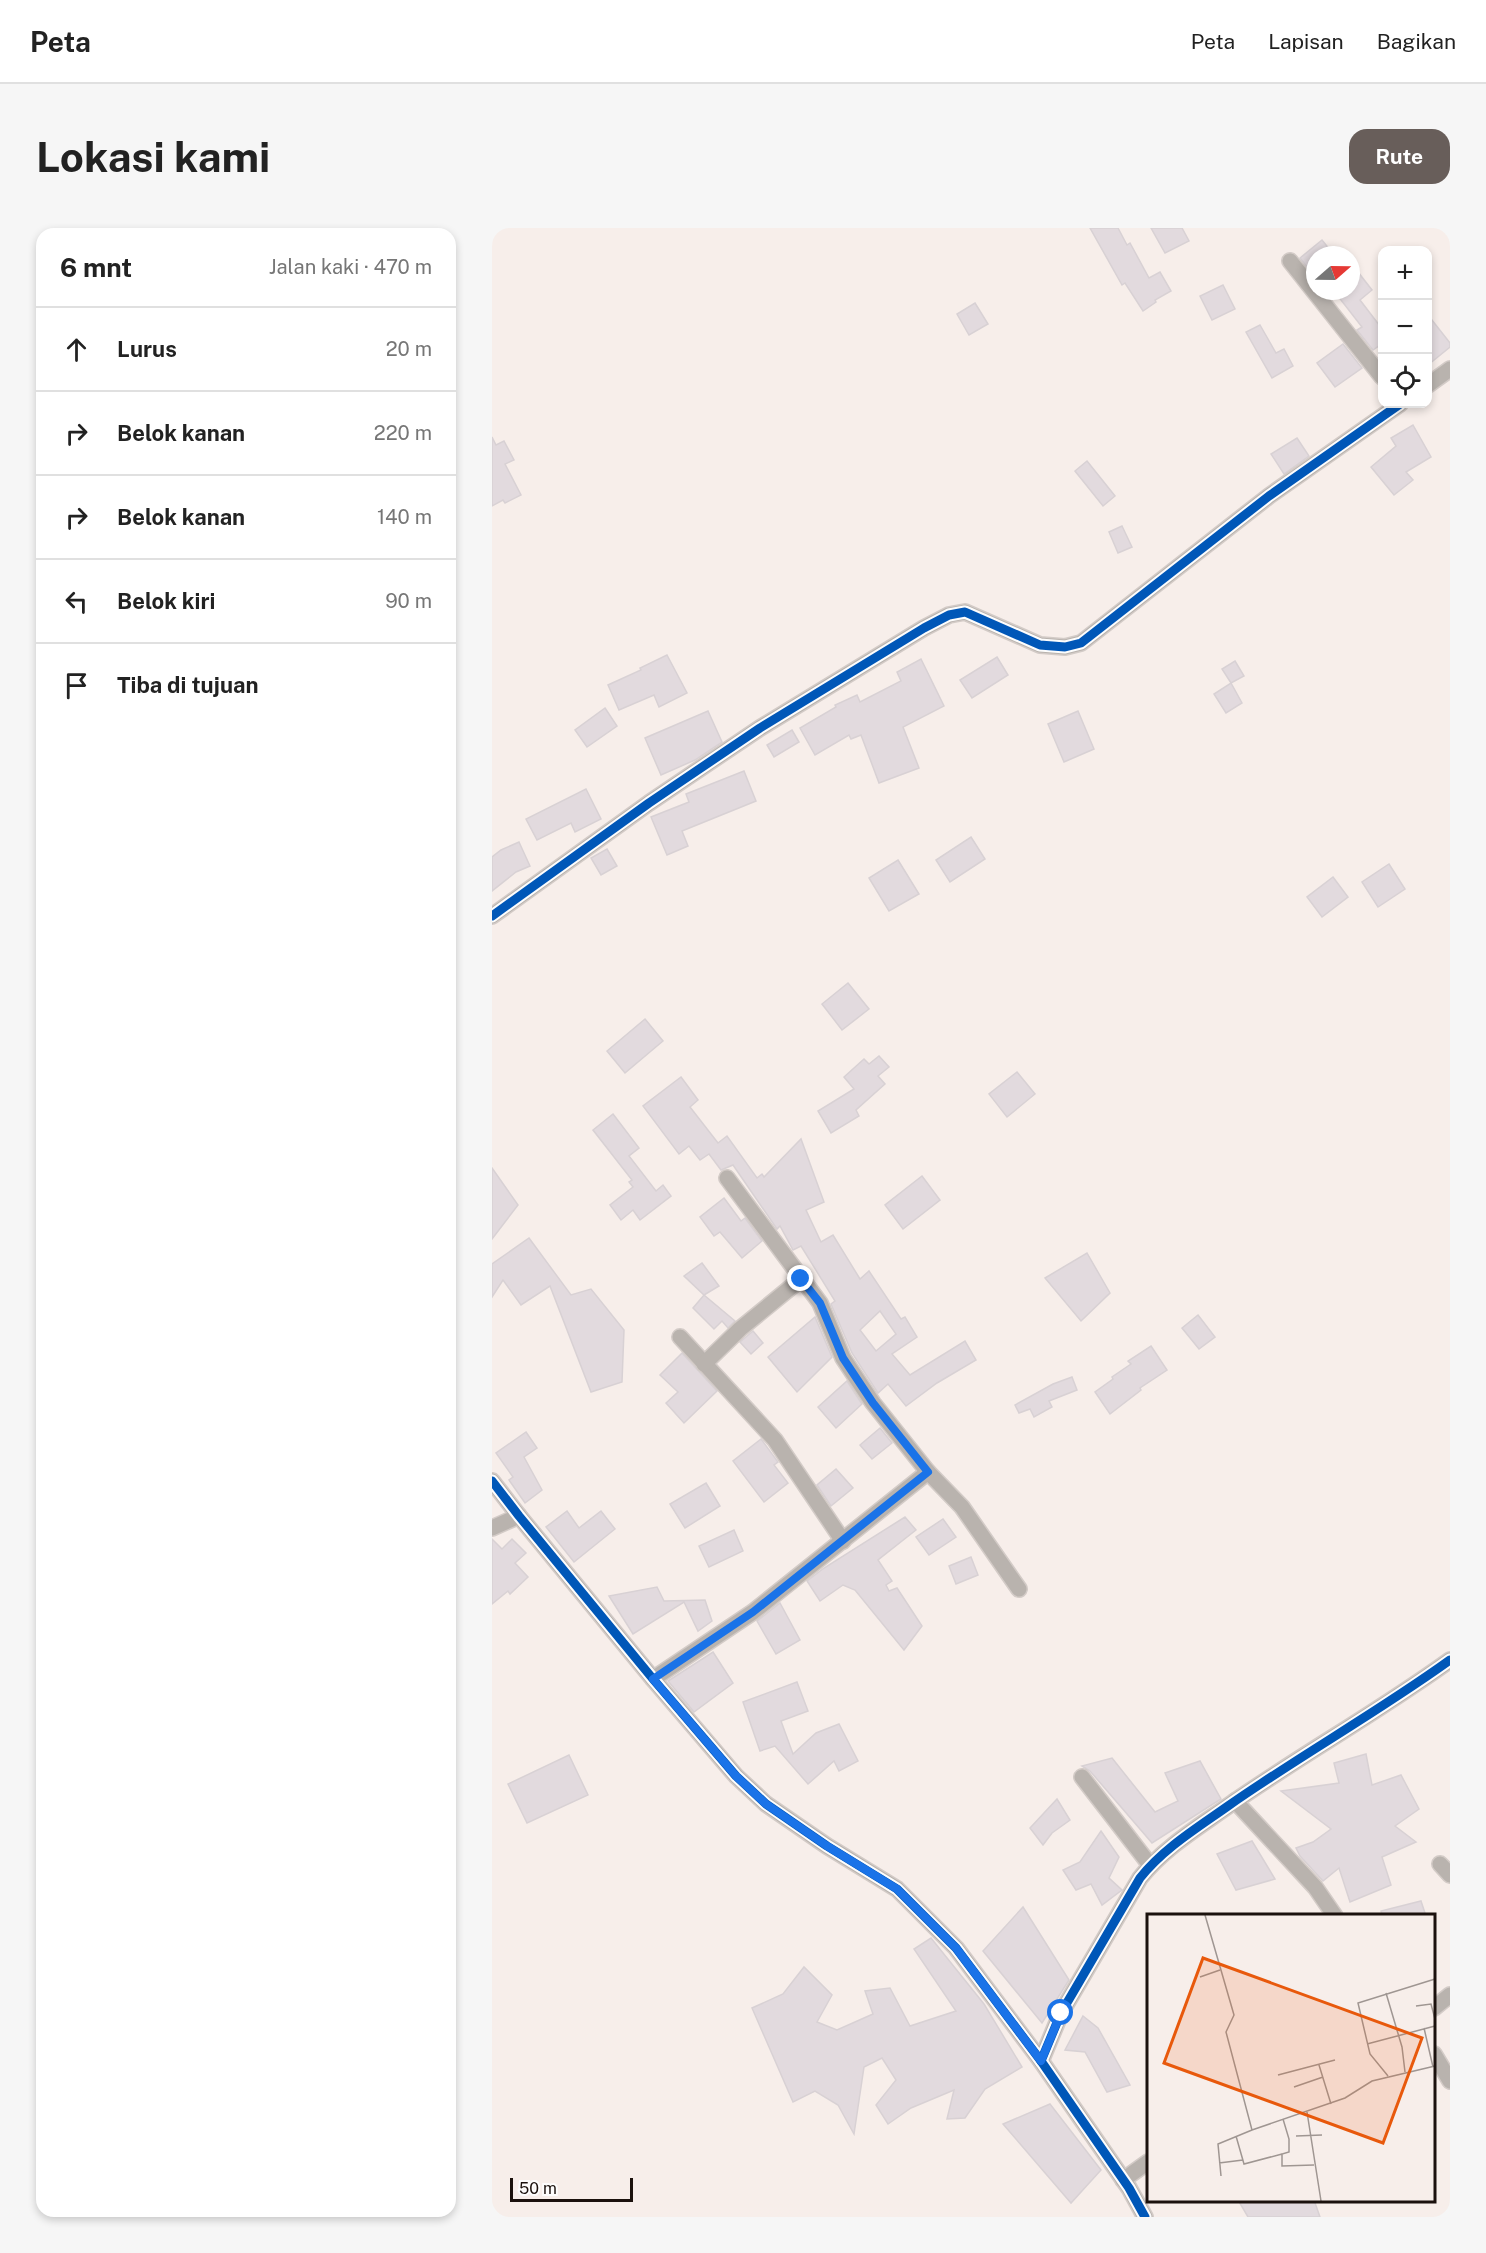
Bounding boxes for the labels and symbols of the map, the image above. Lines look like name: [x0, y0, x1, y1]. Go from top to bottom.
north arrow: [1306, 246, 1360, 300]
route end: [787, 1265, 813, 1291]
inset map: [1147, 1914, 1435, 2202]
route start: [1047, 1999, 1073, 2025]
scale bar: [510, 2175, 633, 2202]

